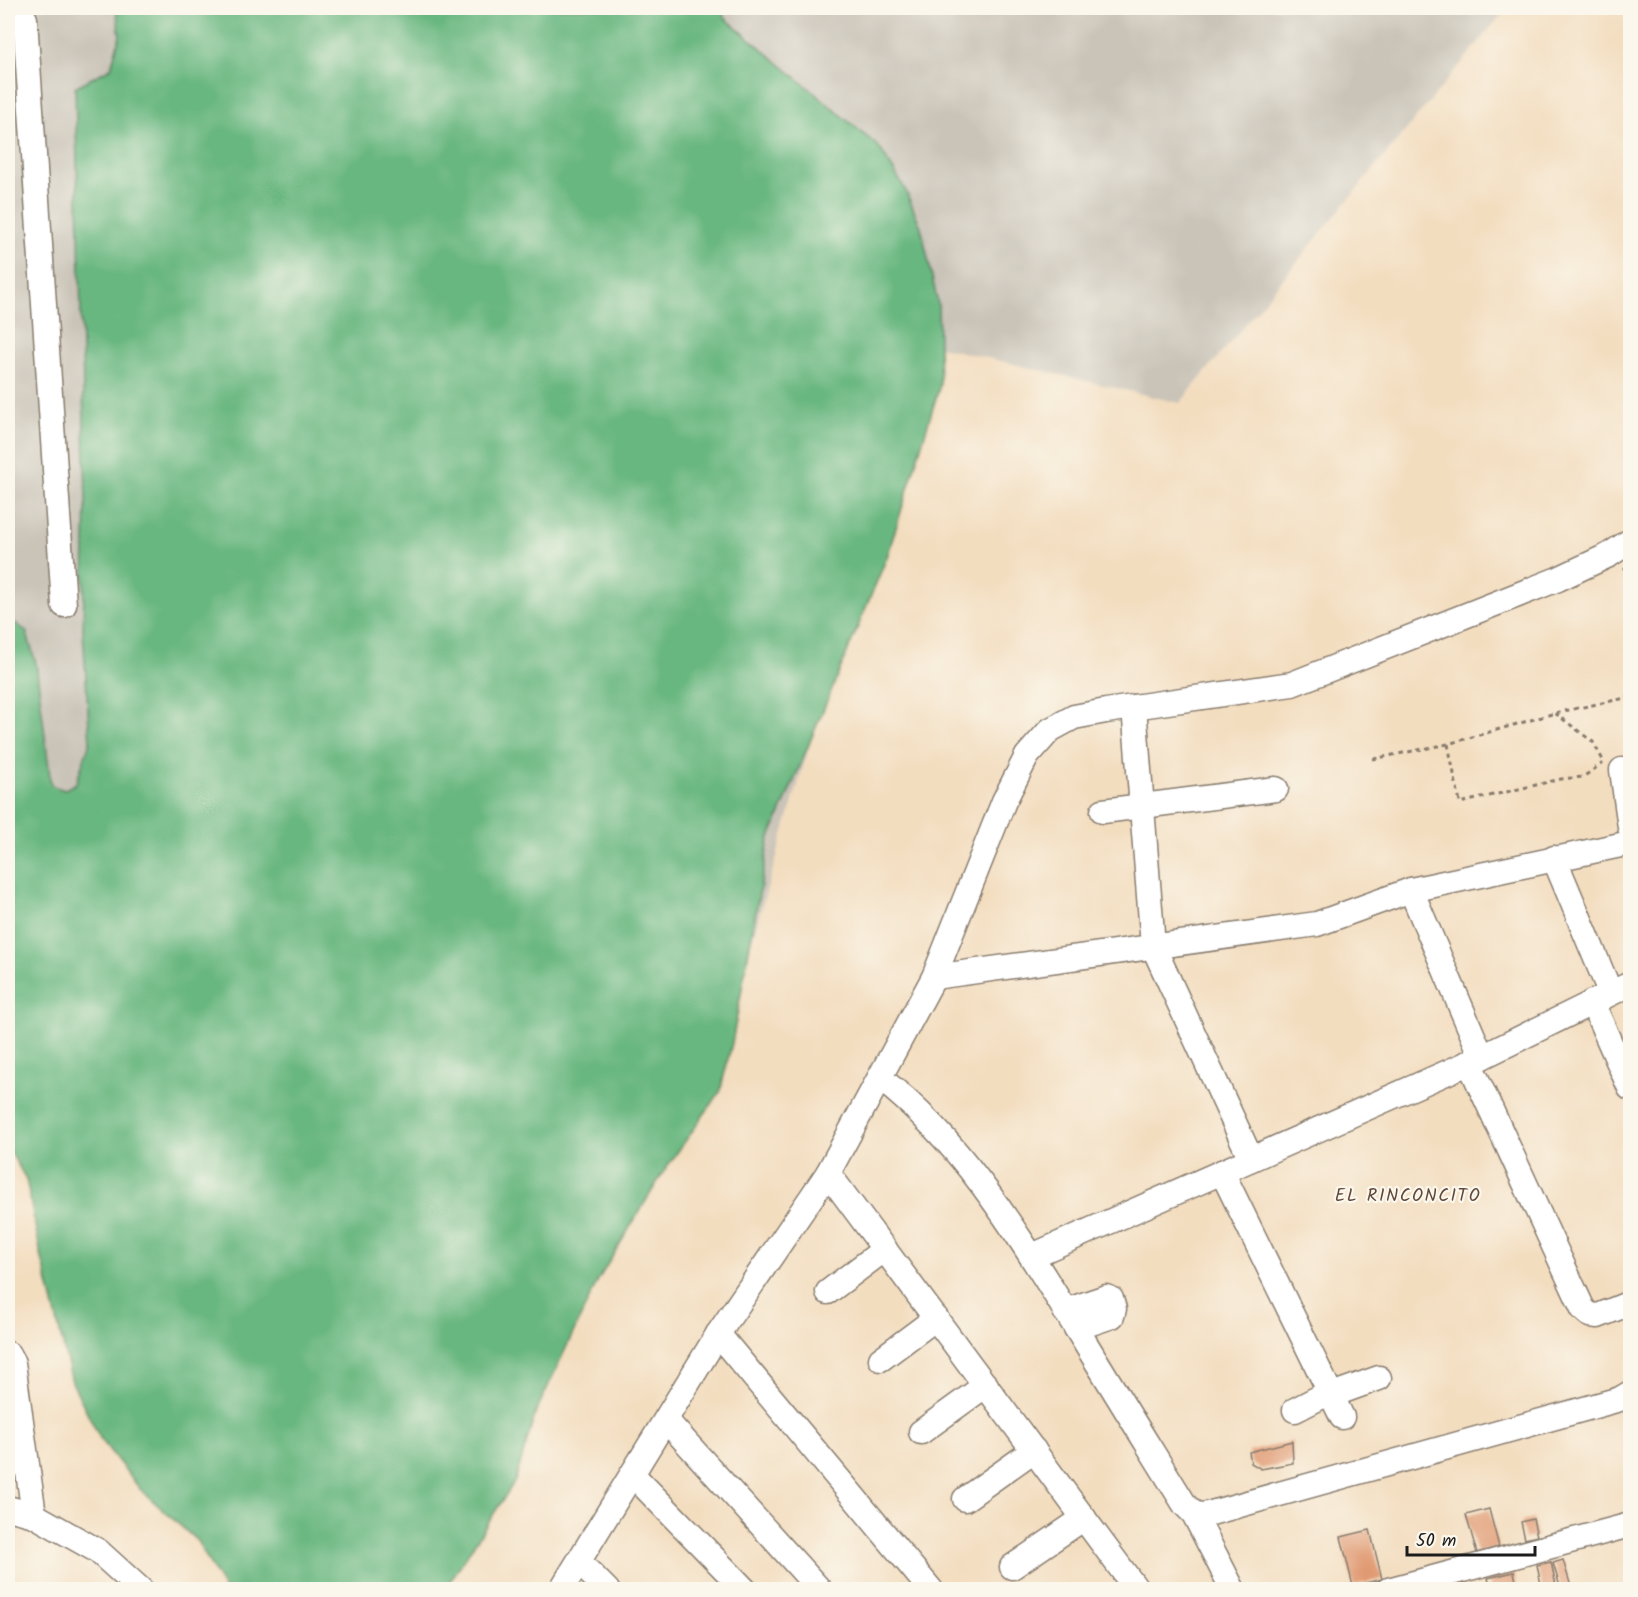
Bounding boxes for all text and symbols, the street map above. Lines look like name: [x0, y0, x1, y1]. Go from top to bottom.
district label: EL RINCONCITO: [1335, 1182, 1481, 1211]
scale bar: [1407, 1519, 1534, 1557]
text: 50 m: [1416, 1527, 1456, 1556]

